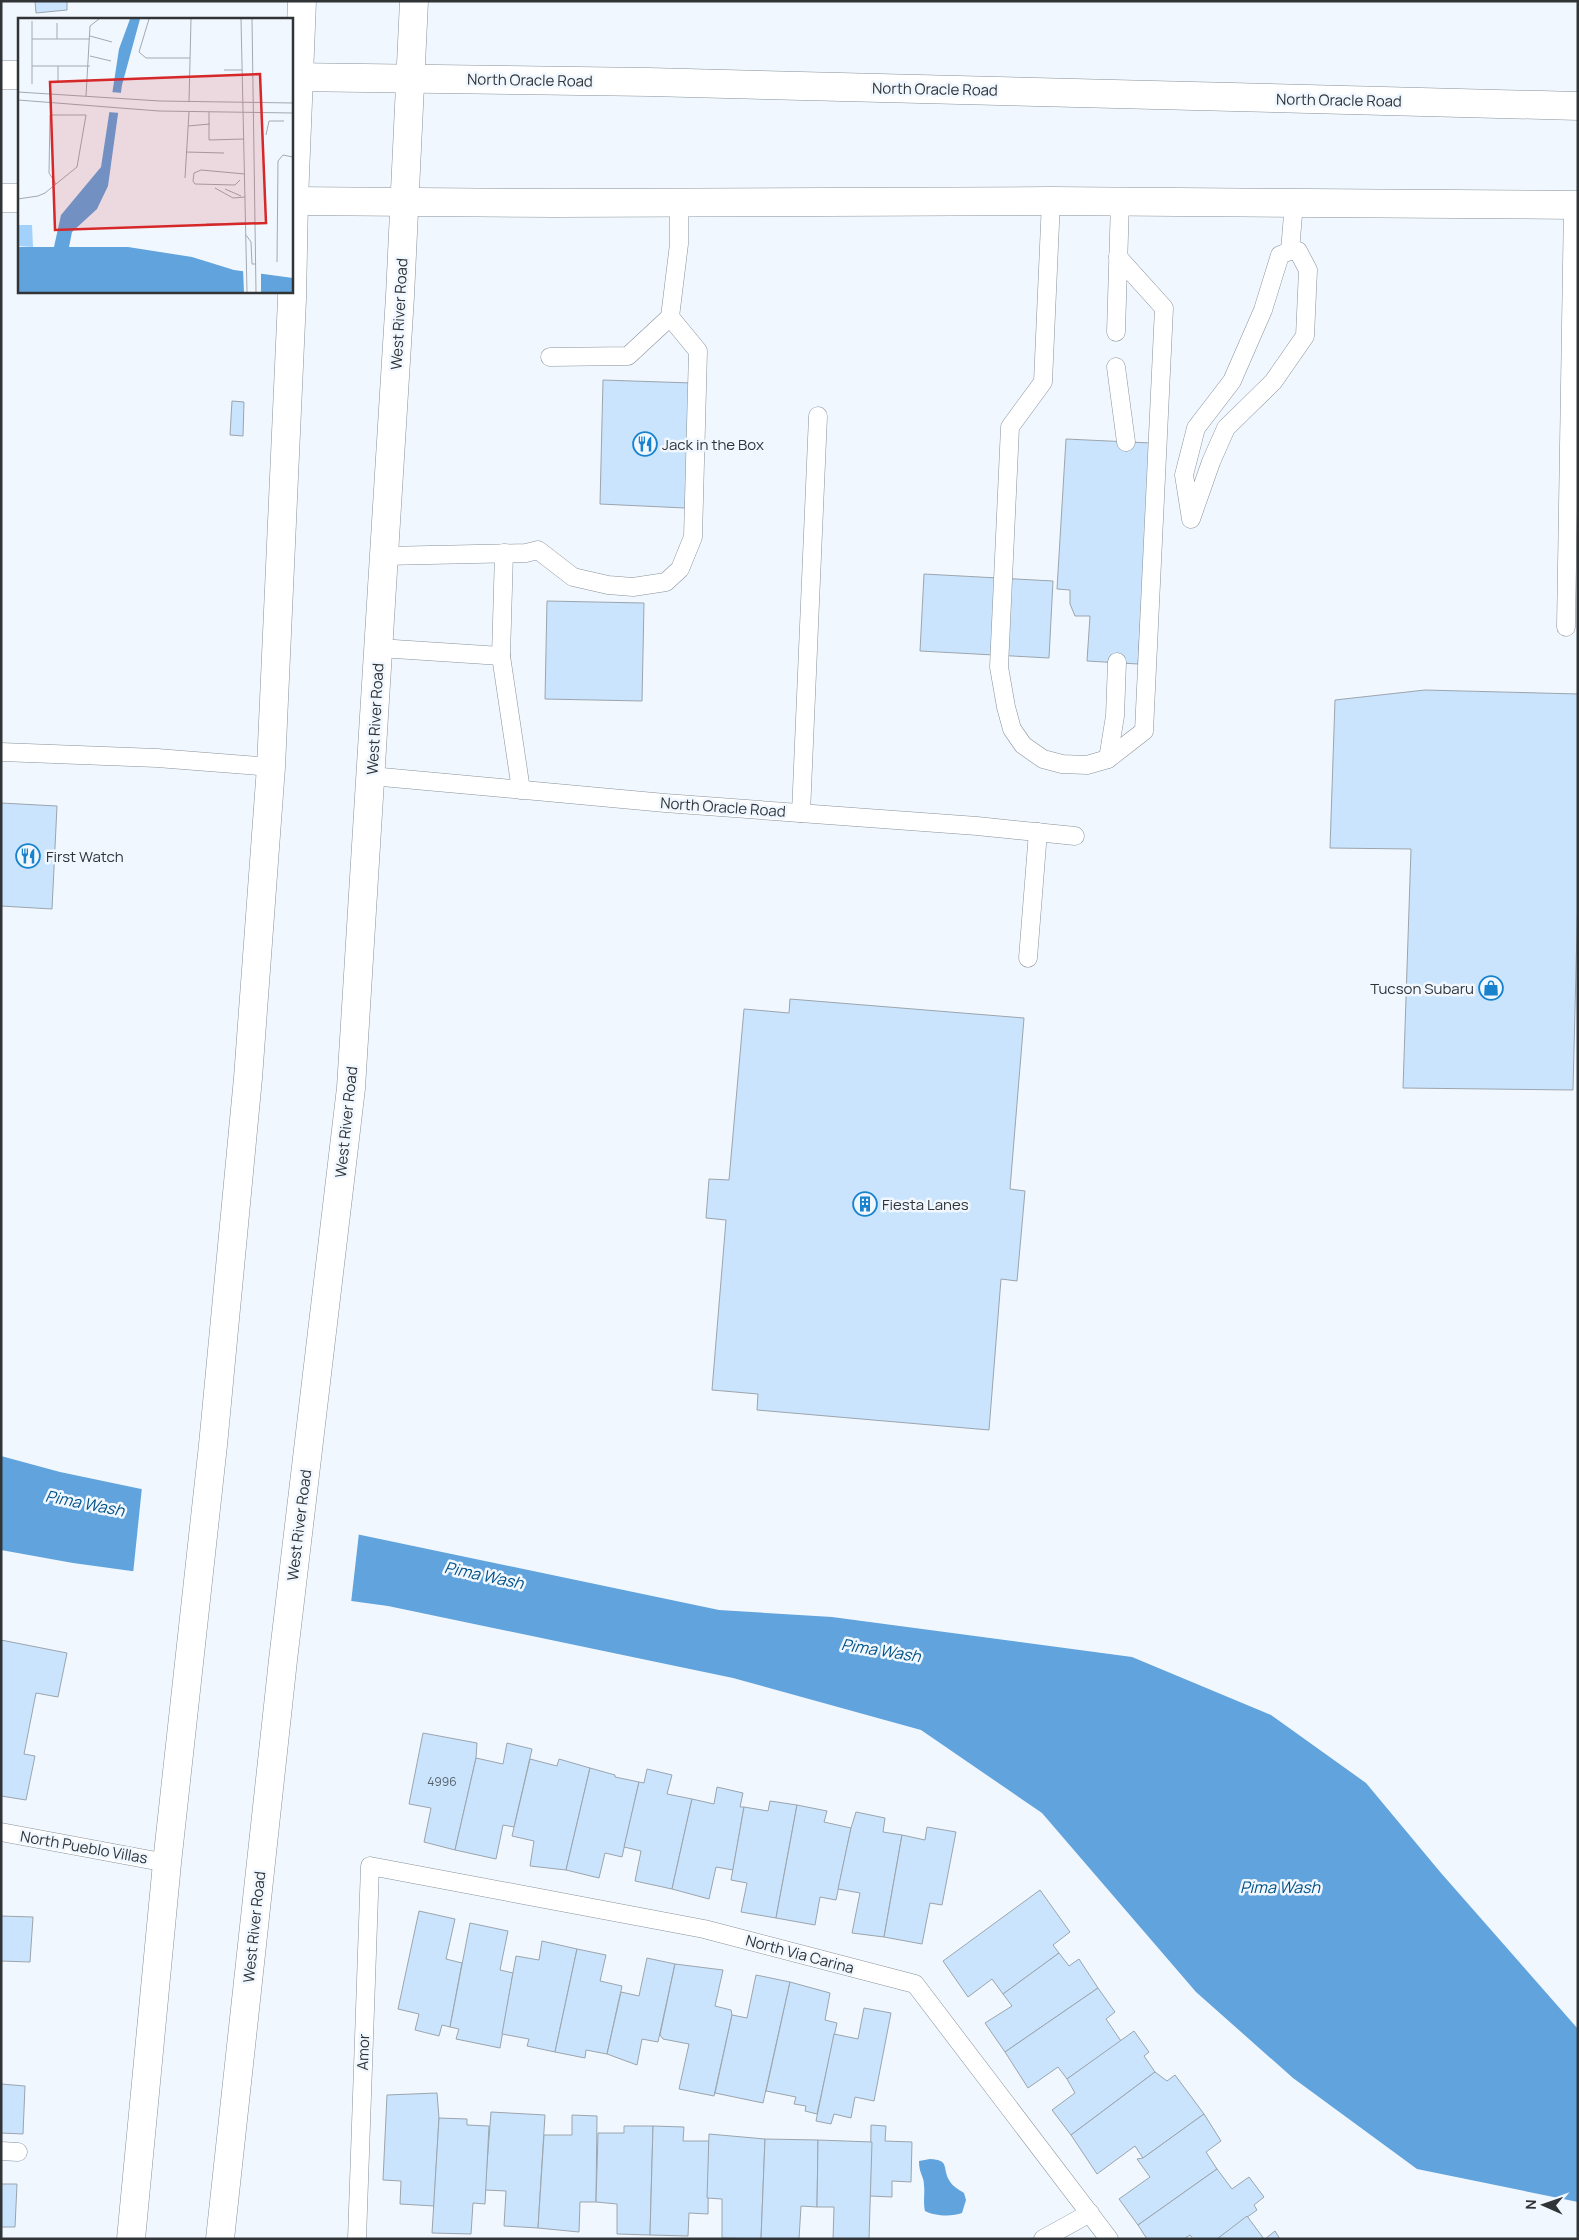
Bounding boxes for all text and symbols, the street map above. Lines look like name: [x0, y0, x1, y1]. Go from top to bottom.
inset map: [18, 18, 292, 292]
street label: North Oracle Road: [467, 68, 593, 92]
street label: North Oracle Road: [872, 77, 998, 101]
street label: North Oracle Road: [1276, 88, 1402, 112]
street label: West River Road: [386, 258, 412, 370]
restaurant icon: Jack in the Box: [632, 431, 658, 457]
place label: Jack in the Box: [662, 434, 764, 455]
street label: West River Road: [362, 663, 388, 775]
street label: North Oracle Road: [660, 792, 786, 822]
restaurant icon: First Watch: [15, 843, 41, 869]
place label: First Watch: [46, 846, 124, 867]
shop icon: Tucson Subaru: [1478, 975, 1504, 1001]
place label: Tucson Subaru: [1370, 978, 1474, 999]
street label: West River Road: [330, 1065, 362, 1179]
building icon: Fiesta Lanes: [852, 1191, 878, 1217]
place label: Fiesta Lanes: [882, 1194, 969, 1215]
street label: West River Road: [282, 1468, 316, 1582]
water label: Pima Wash: [44, 1485, 127, 1522]
water label: Pima Wash: [443, 1556, 526, 1594]
water label: Pima Wash: [840, 1633, 923, 1667]
house number: 4996: [427, 1773, 457, 1790]
street label: North Pueblo Villas: [19, 1825, 149, 1869]
street label: West River Road: [238, 1870, 270, 1984]
water label: Pima Wash: [1240, 1876, 1321, 1898]
street label: North Via Carina: [744, 1929, 856, 1979]
street label: Amor: [352, 2033, 374, 2071]
north arrow: [1519, 2180, 1569, 2230]
text: N: [1521, 2199, 1540, 2210]

